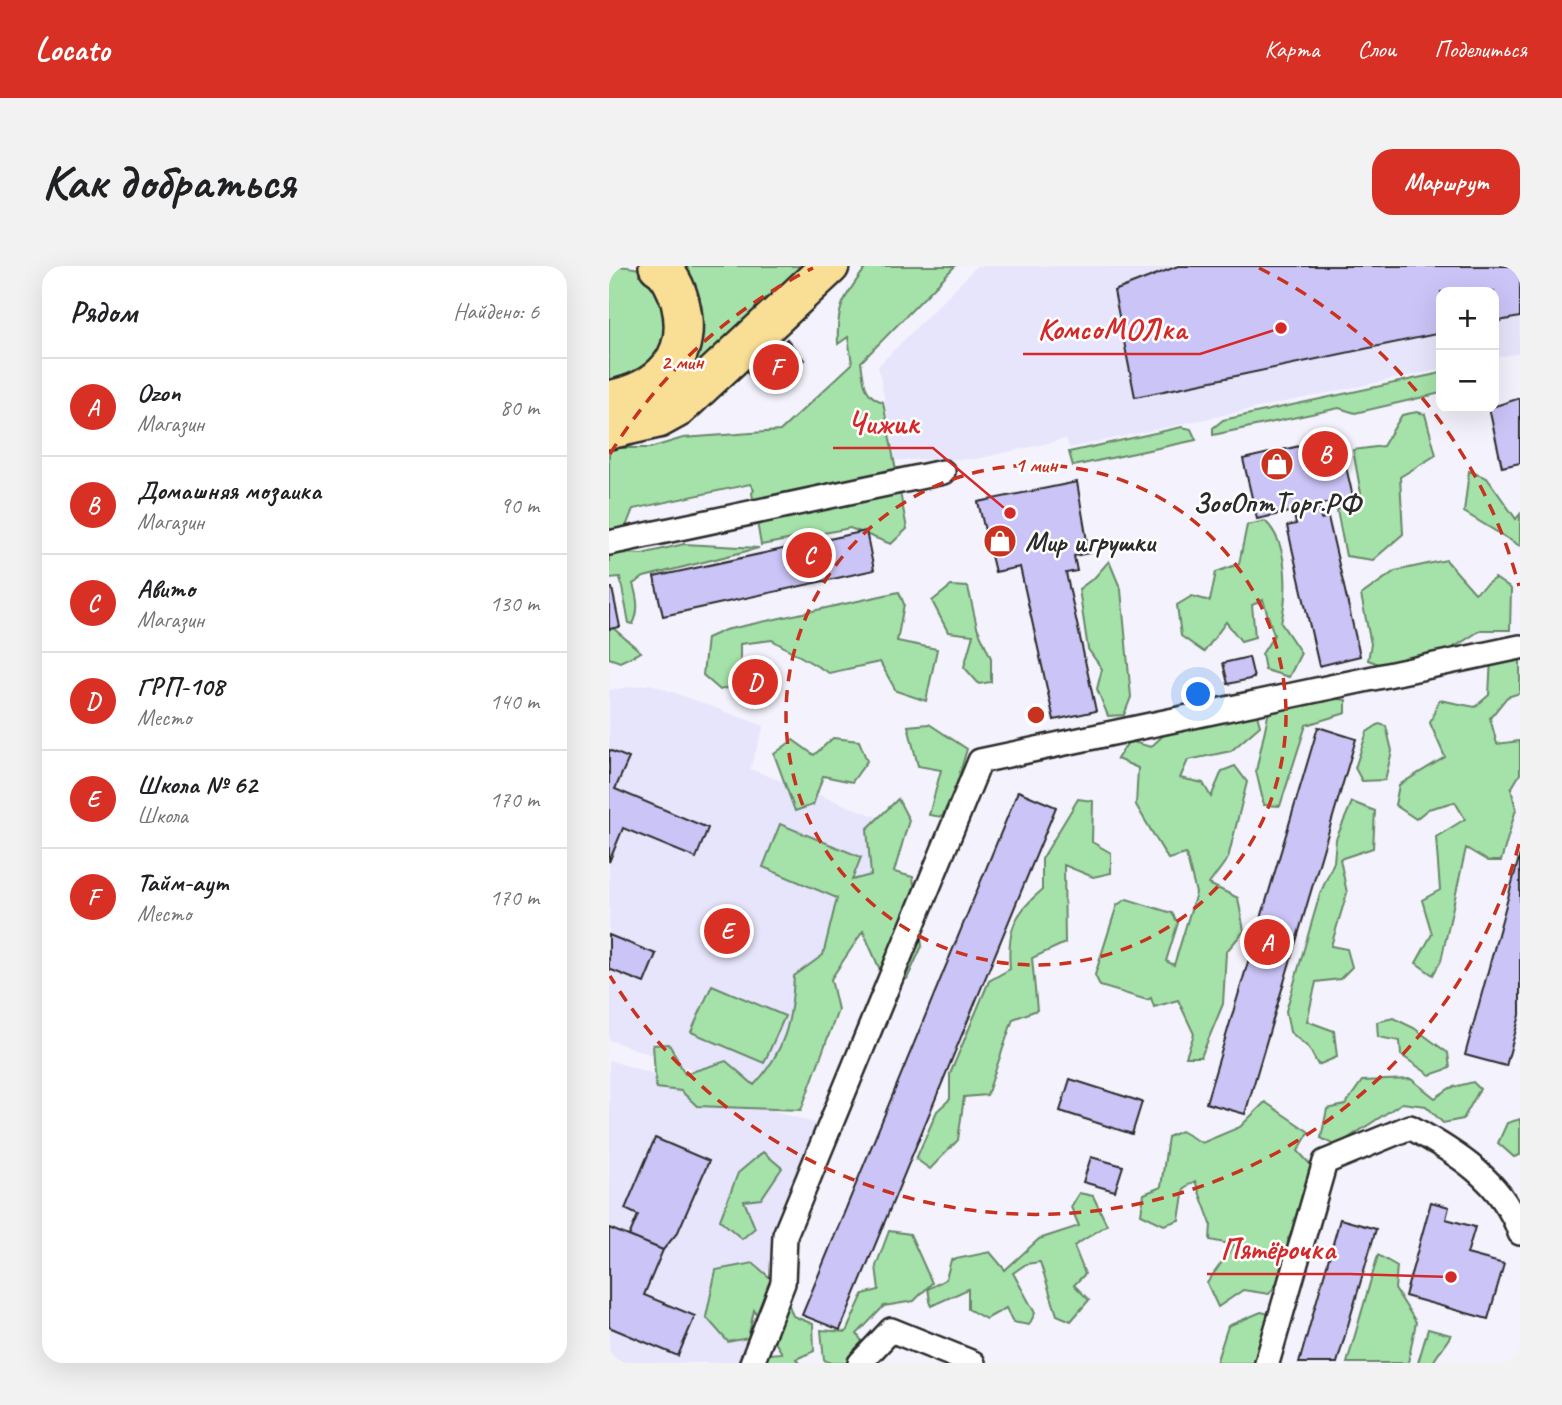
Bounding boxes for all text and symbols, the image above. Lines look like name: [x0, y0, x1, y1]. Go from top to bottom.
text: Locato: [35, 28, 109, 70]
text: Карта: [1265, 34, 1319, 64]
text: Слои: [1357, 34, 1396, 64]
text: Поделиться: [1434, 34, 1527, 64]
button: Маршрут: [1372, 149, 1520, 215]
text: Как добраться: [42, 151, 295, 213]
map controls: [1436, 287, 1499, 413]
button: +: [1436, 287, 1499, 350]
text: Рядом: [70, 293, 137, 331]
text: Найдено: 6: [453, 297, 539, 326]
callout: КомсоМОЛка: [1023, 303, 1200, 354]
text: КомсоМОЛка: [1038, 310, 1189, 348]
pin: F: [753, 341, 799, 393]
text: 2 мин: [661, 349, 705, 375]
button: −: [1436, 350, 1499, 413]
text: Ozon: [137, 376, 180, 409]
text: A: [87, 393, 99, 422]
text: 80 m: [500, 393, 539, 422]
callout: Чижик: [833, 397, 933, 448]
text: Чижик: [847, 404, 921, 442]
text: Магазин: [137, 409, 204, 438]
pin: B: [1302, 428, 1348, 480]
shop icon: ЗооОптТорг.РФ: [1258, 445, 1296, 483]
text: 1 мин: [1015, 452, 1059, 478]
text: Домашняя мозаика: [137, 474, 321, 507]
place label: ЗооОптТорг.РФ: [1193, 485, 1364, 520]
text: B: [87, 491, 99, 520]
text: 90 m: [500, 491, 539, 520]
text: Магазин: [137, 507, 204, 536]
shop icon: Мир игрушки: [981, 522, 1019, 560]
place label: Мир игрушки: [1025, 524, 1157, 559]
pin: C: [786, 529, 832, 581]
text: Авито: [137, 572, 195, 605]
text: C: [88, 589, 98, 618]
text: 130 m: [490, 589, 539, 618]
text: Магазин: [137, 605, 204, 634]
pin: D: [732, 656, 778, 708]
text: ГРП-108: [137, 670, 224, 703]
your location: [1181, 677, 1215, 711]
text: D: [86, 687, 100, 716]
text: 140 m: [490, 687, 539, 716]
text: Место: [137, 703, 191, 732]
centre of rings: [1024, 703, 1048, 727]
text: Школа № 62: [137, 768, 257, 801]
text: E: [87, 785, 99, 814]
text: 170 m: [490, 785, 539, 814]
text: Школа: [137, 801, 188, 830]
text: Тайм-аут: [137, 866, 228, 899]
text: F: [88, 883, 98, 912]
text: 170 m: [490, 883, 539, 912]
text: Место: [137, 899, 191, 928]
pin: E: [704, 905, 750, 957]
pin: A: [1244, 916, 1290, 968]
callout: Пятёрочка: [1207, 1223, 1350, 1274]
text: Пятёрочка: [1221, 1230, 1337, 1268]

